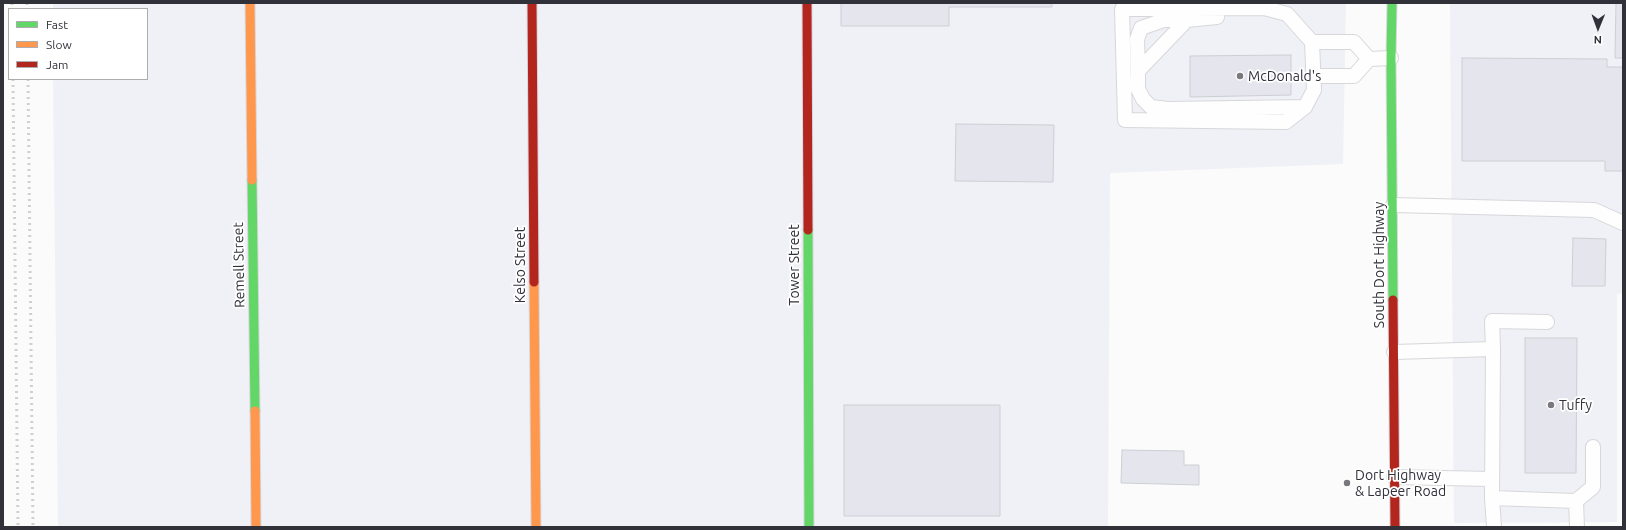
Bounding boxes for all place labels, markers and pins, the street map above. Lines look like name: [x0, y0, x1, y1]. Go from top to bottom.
place label: McDonald's: [1248, 68, 1321, 84]
marker: McDonald's: [1235, 71, 1245, 81]
place label: Tuffy: [1559, 397, 1592, 413]
marker: Tuffy: [1546, 400, 1556, 410]
place label: Dort Highway & Lapeer Road: [1355, 467, 1446, 500]
marker: Dort Highway & Lapeer Road: [1342, 478, 1352, 488]

